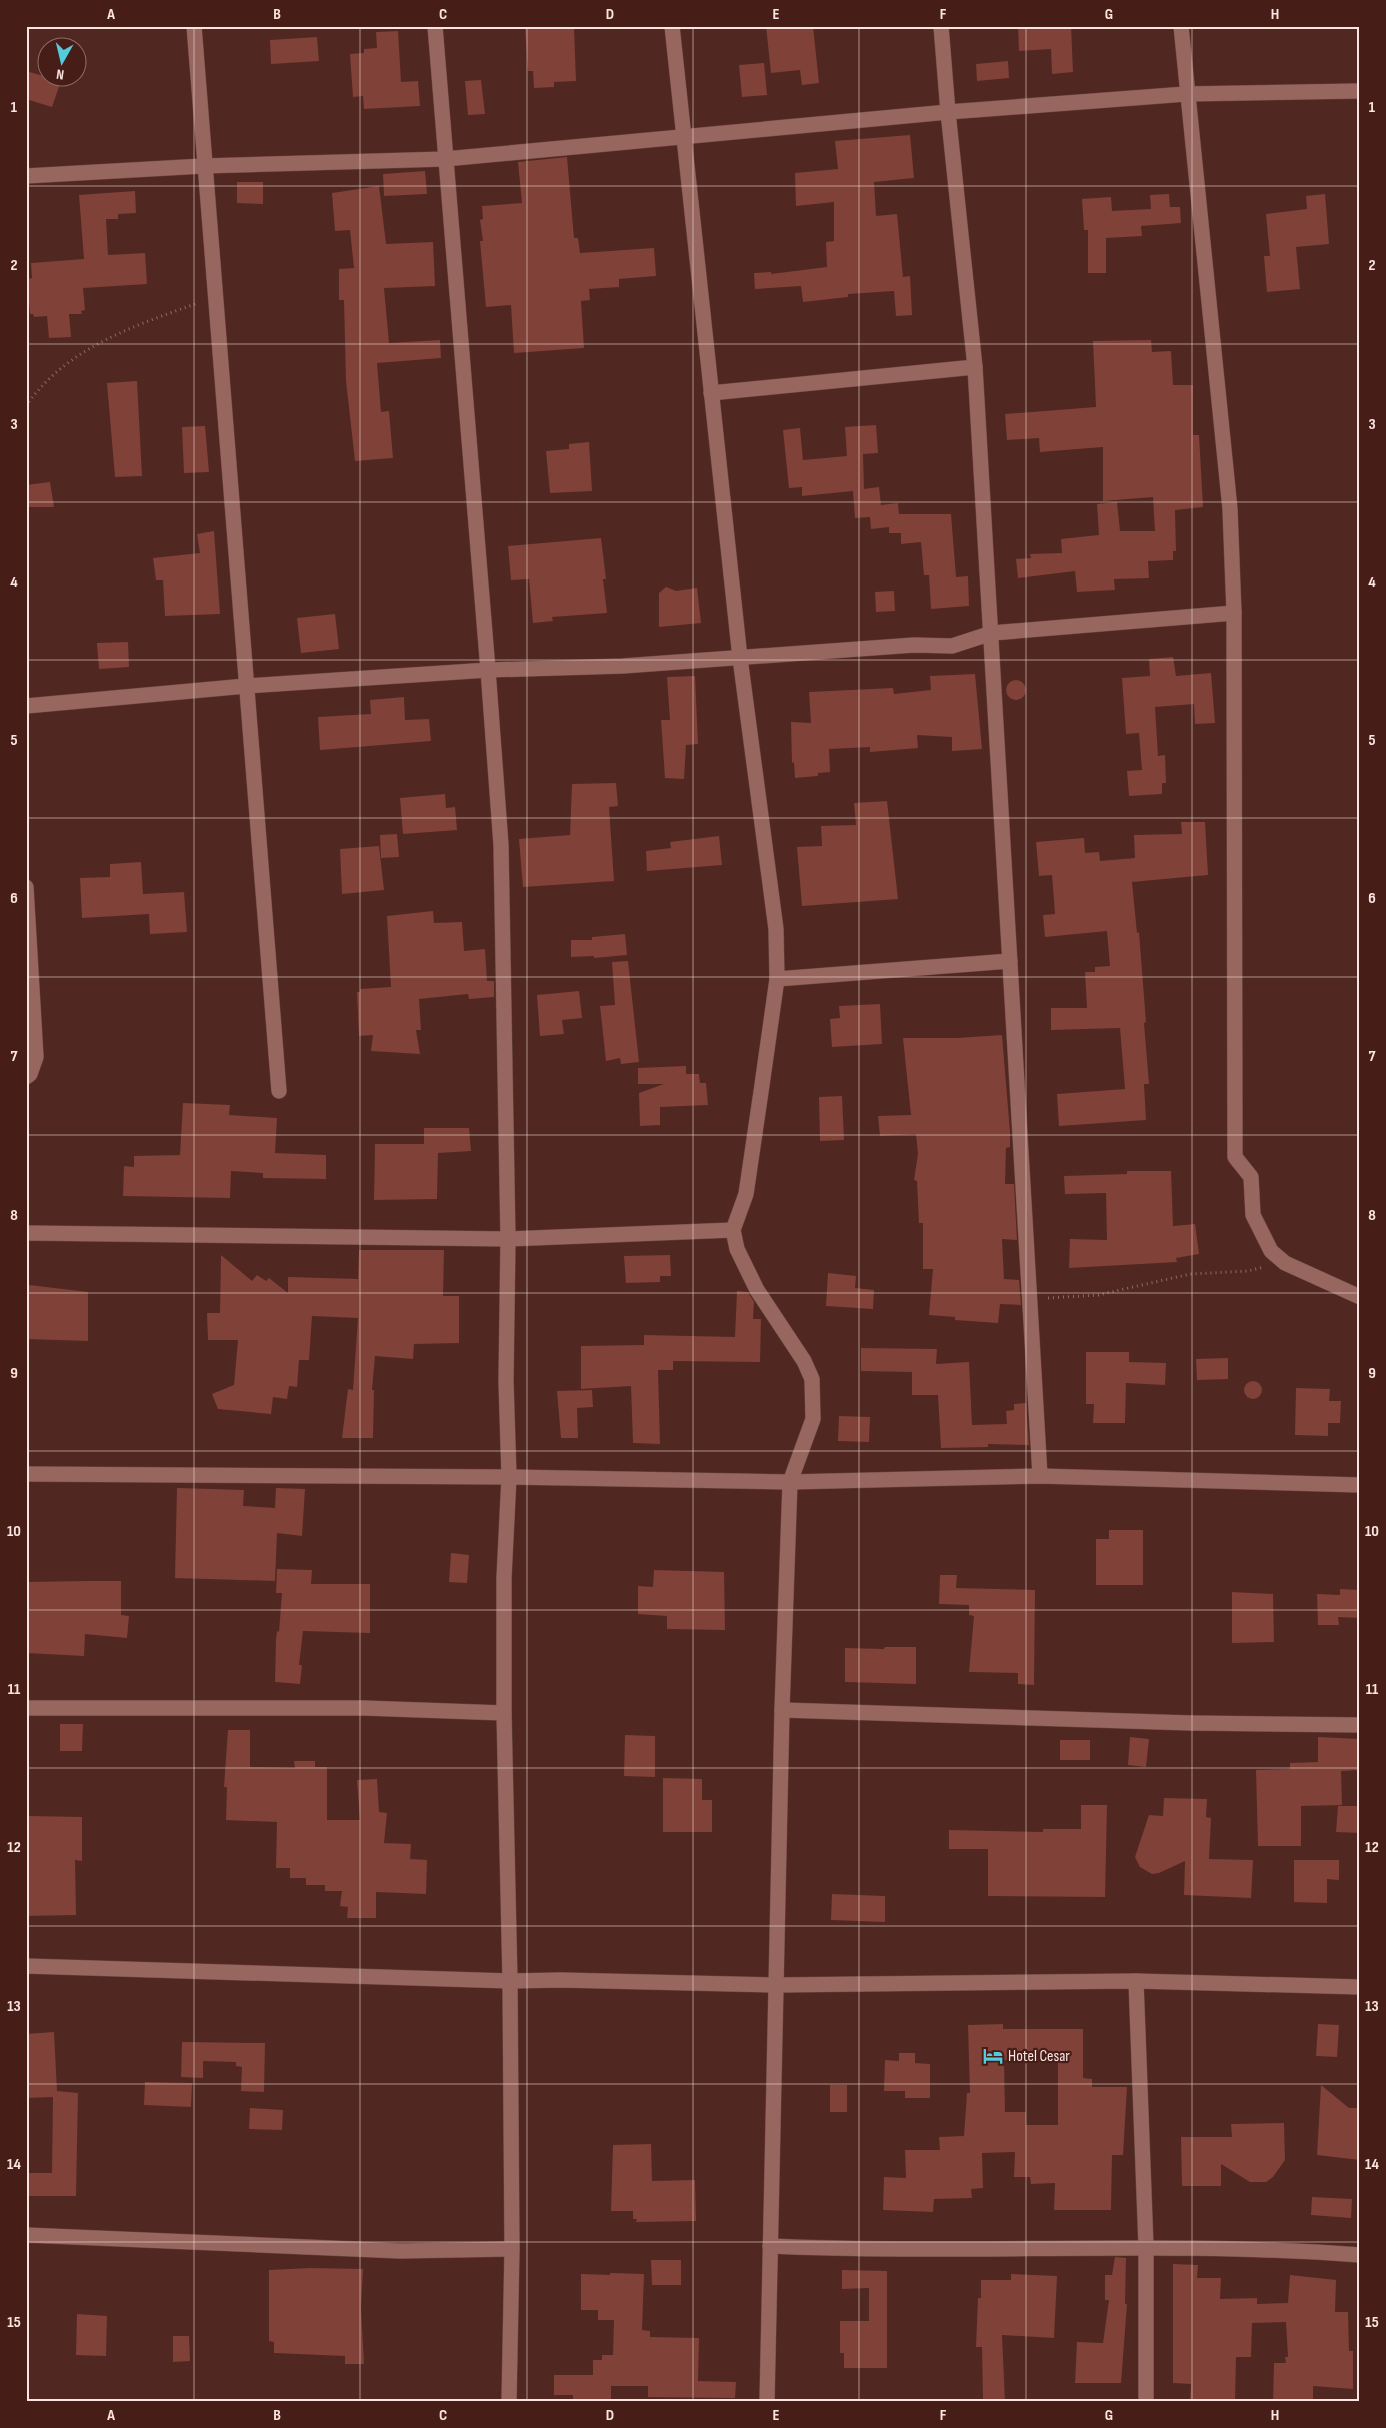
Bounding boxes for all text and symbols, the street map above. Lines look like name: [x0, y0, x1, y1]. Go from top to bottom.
text: A: [106, 5, 115, 24]
text: B: [273, 5, 281, 24]
text: C: [439, 5, 447, 24]
text: D: [606, 5, 614, 24]
text: E: [773, 5, 780, 24]
text: F: [940, 5, 947, 24]
text: G: [1105, 5, 1113, 24]
text: H: [1271, 5, 1279, 24]
north arrow: [38, 38, 88, 88]
text: N: [55, 65, 65, 83]
text: 1: [11, 98, 18, 117]
text: 1: [1369, 98, 1376, 117]
text: 2: [10, 256, 18, 275]
text: 2: [1368, 256, 1376, 275]
text: 3: [10, 415, 18, 434]
text: 3: [1368, 415, 1376, 434]
text: 4: [10, 573, 18, 592]
text: 4: [1368, 573, 1376, 592]
text: 5: [10, 731, 18, 750]
text: 5: [1368, 731, 1376, 750]
text: 6: [10, 889, 18, 908]
text: 6: [1368, 889, 1376, 908]
text: 7: [11, 1047, 18, 1066]
text: 7: [1369, 1047, 1376, 1066]
text: 8: [10, 1206, 18, 1225]
text: 8: [1368, 1206, 1376, 1225]
text: 9: [10, 1364, 18, 1383]
text: 9: [1368, 1364, 1376, 1383]
text: 10: [7, 1522, 21, 1541]
text: 10: [1365, 1522, 1379, 1541]
text: 11: [8, 1680, 21, 1699]
text: 11: [1366, 1680, 1379, 1699]
text: 12: [7, 1838, 21, 1857]
text: 12: [1365, 1838, 1379, 1857]
text: 13: [7, 1997, 21, 2016]
text: 13: [1365, 1997, 1379, 2016]
hotel icon: Hotel Cesar: [982, 2045, 1004, 2067]
place label: Hotel Cesar: [1008, 2047, 1070, 2066]
text: 14: [7, 2155, 21, 2174]
text: 14: [1365, 2155, 1379, 2174]
text: 15: [7, 2313, 21, 2332]
text: 15: [1365, 2313, 1379, 2332]
text: A: [106, 2406, 115, 2425]
text: B: [273, 2406, 281, 2425]
text: C: [439, 2406, 447, 2425]
text: D: [606, 2406, 614, 2425]
text: E: [773, 2406, 780, 2425]
text: F: [940, 2406, 947, 2425]
text: G: [1105, 2406, 1113, 2425]
text: H: [1271, 2406, 1279, 2425]

